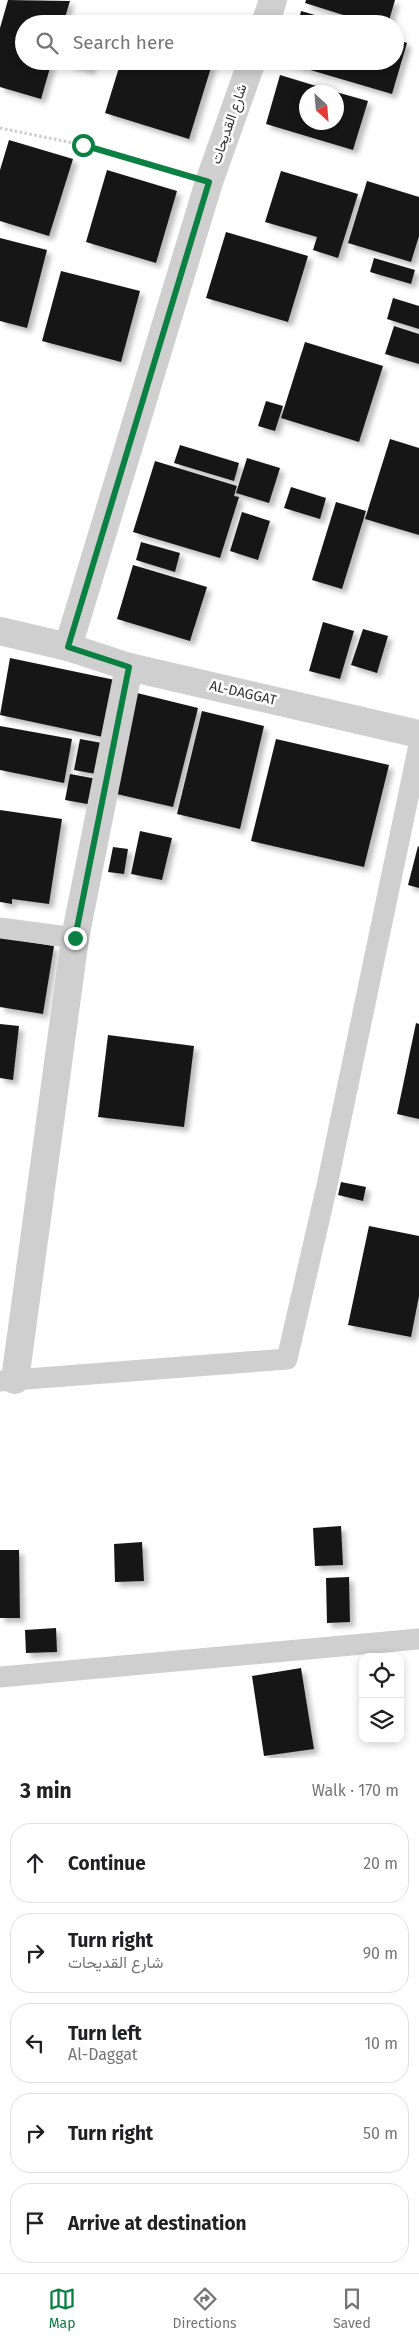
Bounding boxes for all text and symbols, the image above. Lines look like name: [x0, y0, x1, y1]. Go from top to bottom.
search box: [15, 15, 404, 70]
icon: search: [33, 29, 61, 57]
text: Search here: [73, 31, 174, 54]
street label: شارع القديحات: [207, 82, 253, 167]
north arrow: [299, 85, 344, 130]
route start: [72, 134, 95, 157]
street label: AL-DAGGAT: [208, 677, 279, 709]
route end: [64, 927, 87, 950]
map controls: [359, 1653, 404, 1743]
button: locate: [359, 1653, 404, 1698]
button: layers: [359, 1698, 404, 1743]
text: 3 min: [20, 1778, 72, 1804]
text: Walk · 170 m: [312, 1781, 399, 1800]
icon: ahead: [21, 1849, 49, 1877]
text: Continue: [68, 1852, 146, 1875]
text: 20 m: [363, 1854, 398, 1873]
text: Turn right: [68, 1929, 153, 1952]
icon: right: [21, 1939, 49, 1967]
text: 90 m: [363, 1944, 398, 1963]
text: شارع القديحات: [68, 1953, 163, 1972]
text: Turn left: [68, 2022, 142, 2045]
icon: left: [21, 2029, 49, 2057]
text: 10 m: [364, 2034, 398, 2053]
text: Al-Daggat: [68, 2045, 138, 2064]
icon: right: [21, 2119, 49, 2147]
text: Turn right: [68, 2122, 153, 2145]
text: 50 m: [363, 2124, 398, 2143]
icon: arrive: [21, 2209, 49, 2237]
text: Arrive at destination: [68, 2212, 247, 2235]
tab: Map: [48, 2285, 76, 2332]
tab: Directions: [172, 2285, 237, 2332]
tab: Saved: [333, 2285, 371, 2332]

